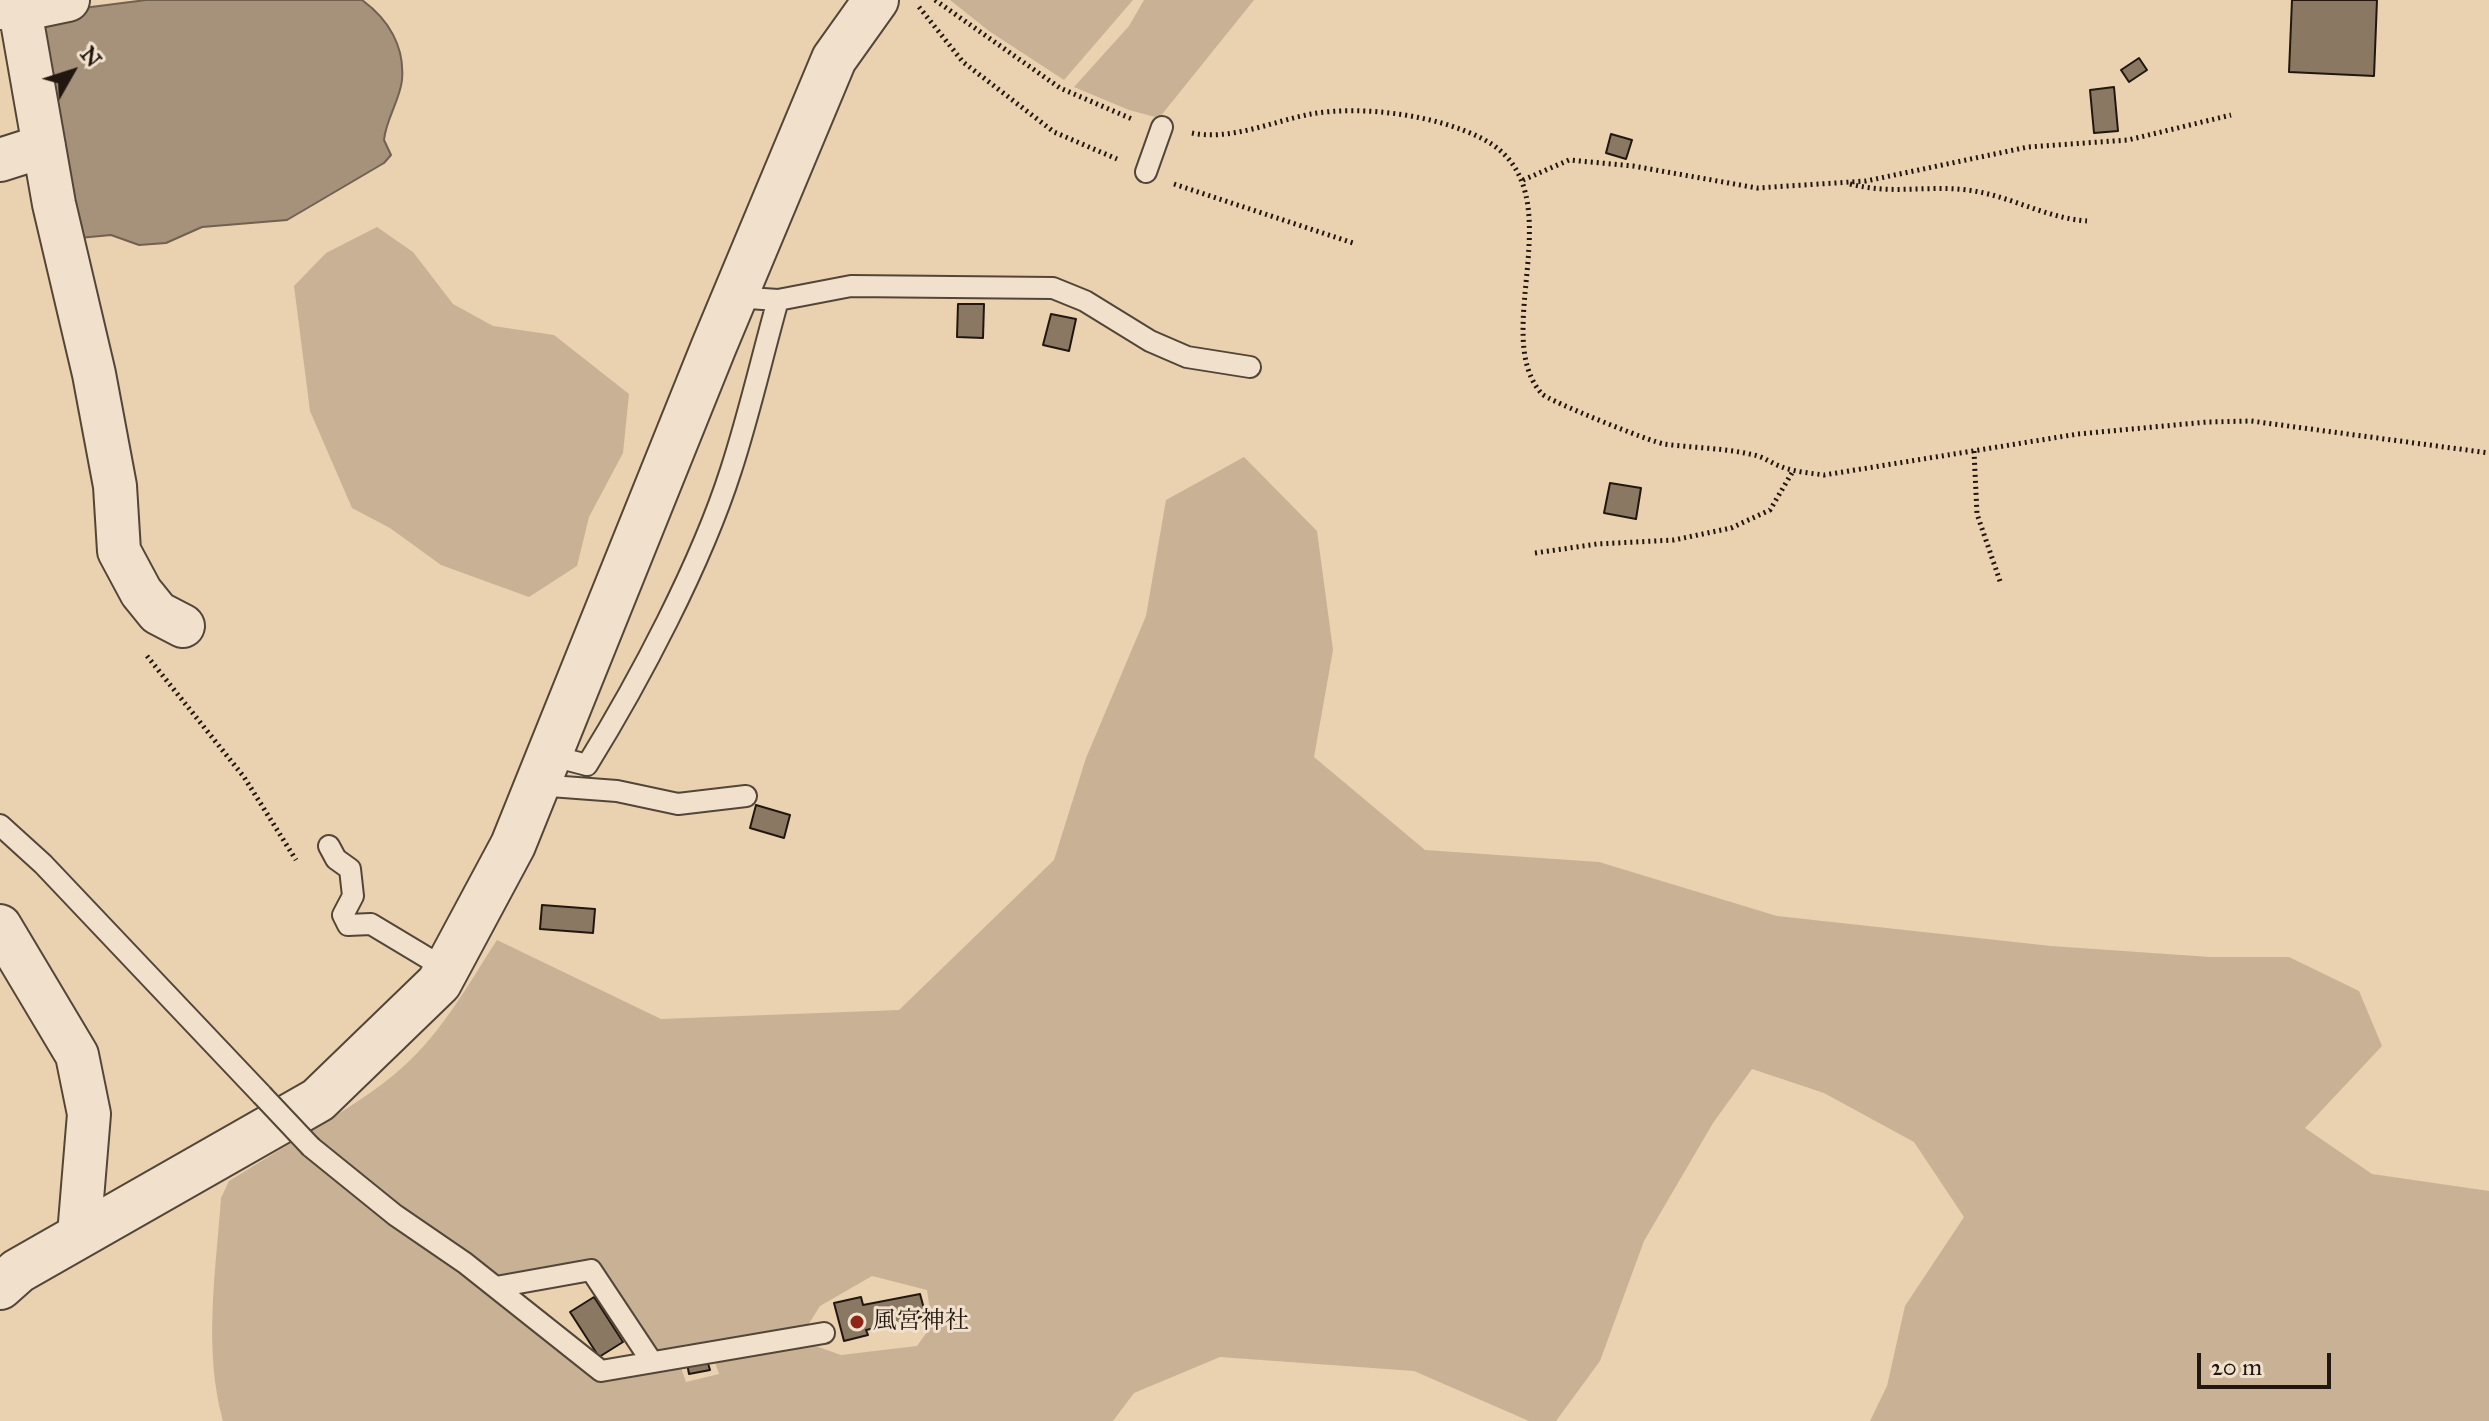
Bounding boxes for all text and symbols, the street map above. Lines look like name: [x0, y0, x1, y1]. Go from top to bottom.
north arrow: [32, 32, 112, 112]
text: N: [75, 41, 107, 72]
place label: 風宮神社: [873, 1308, 969, 1336]
marker: 風宮神社: [848, 1313, 866, 1331]
scale bar: [2201, 1337, 2335, 1387]
text: 20 m: [2211, 1352, 2262, 1382]

